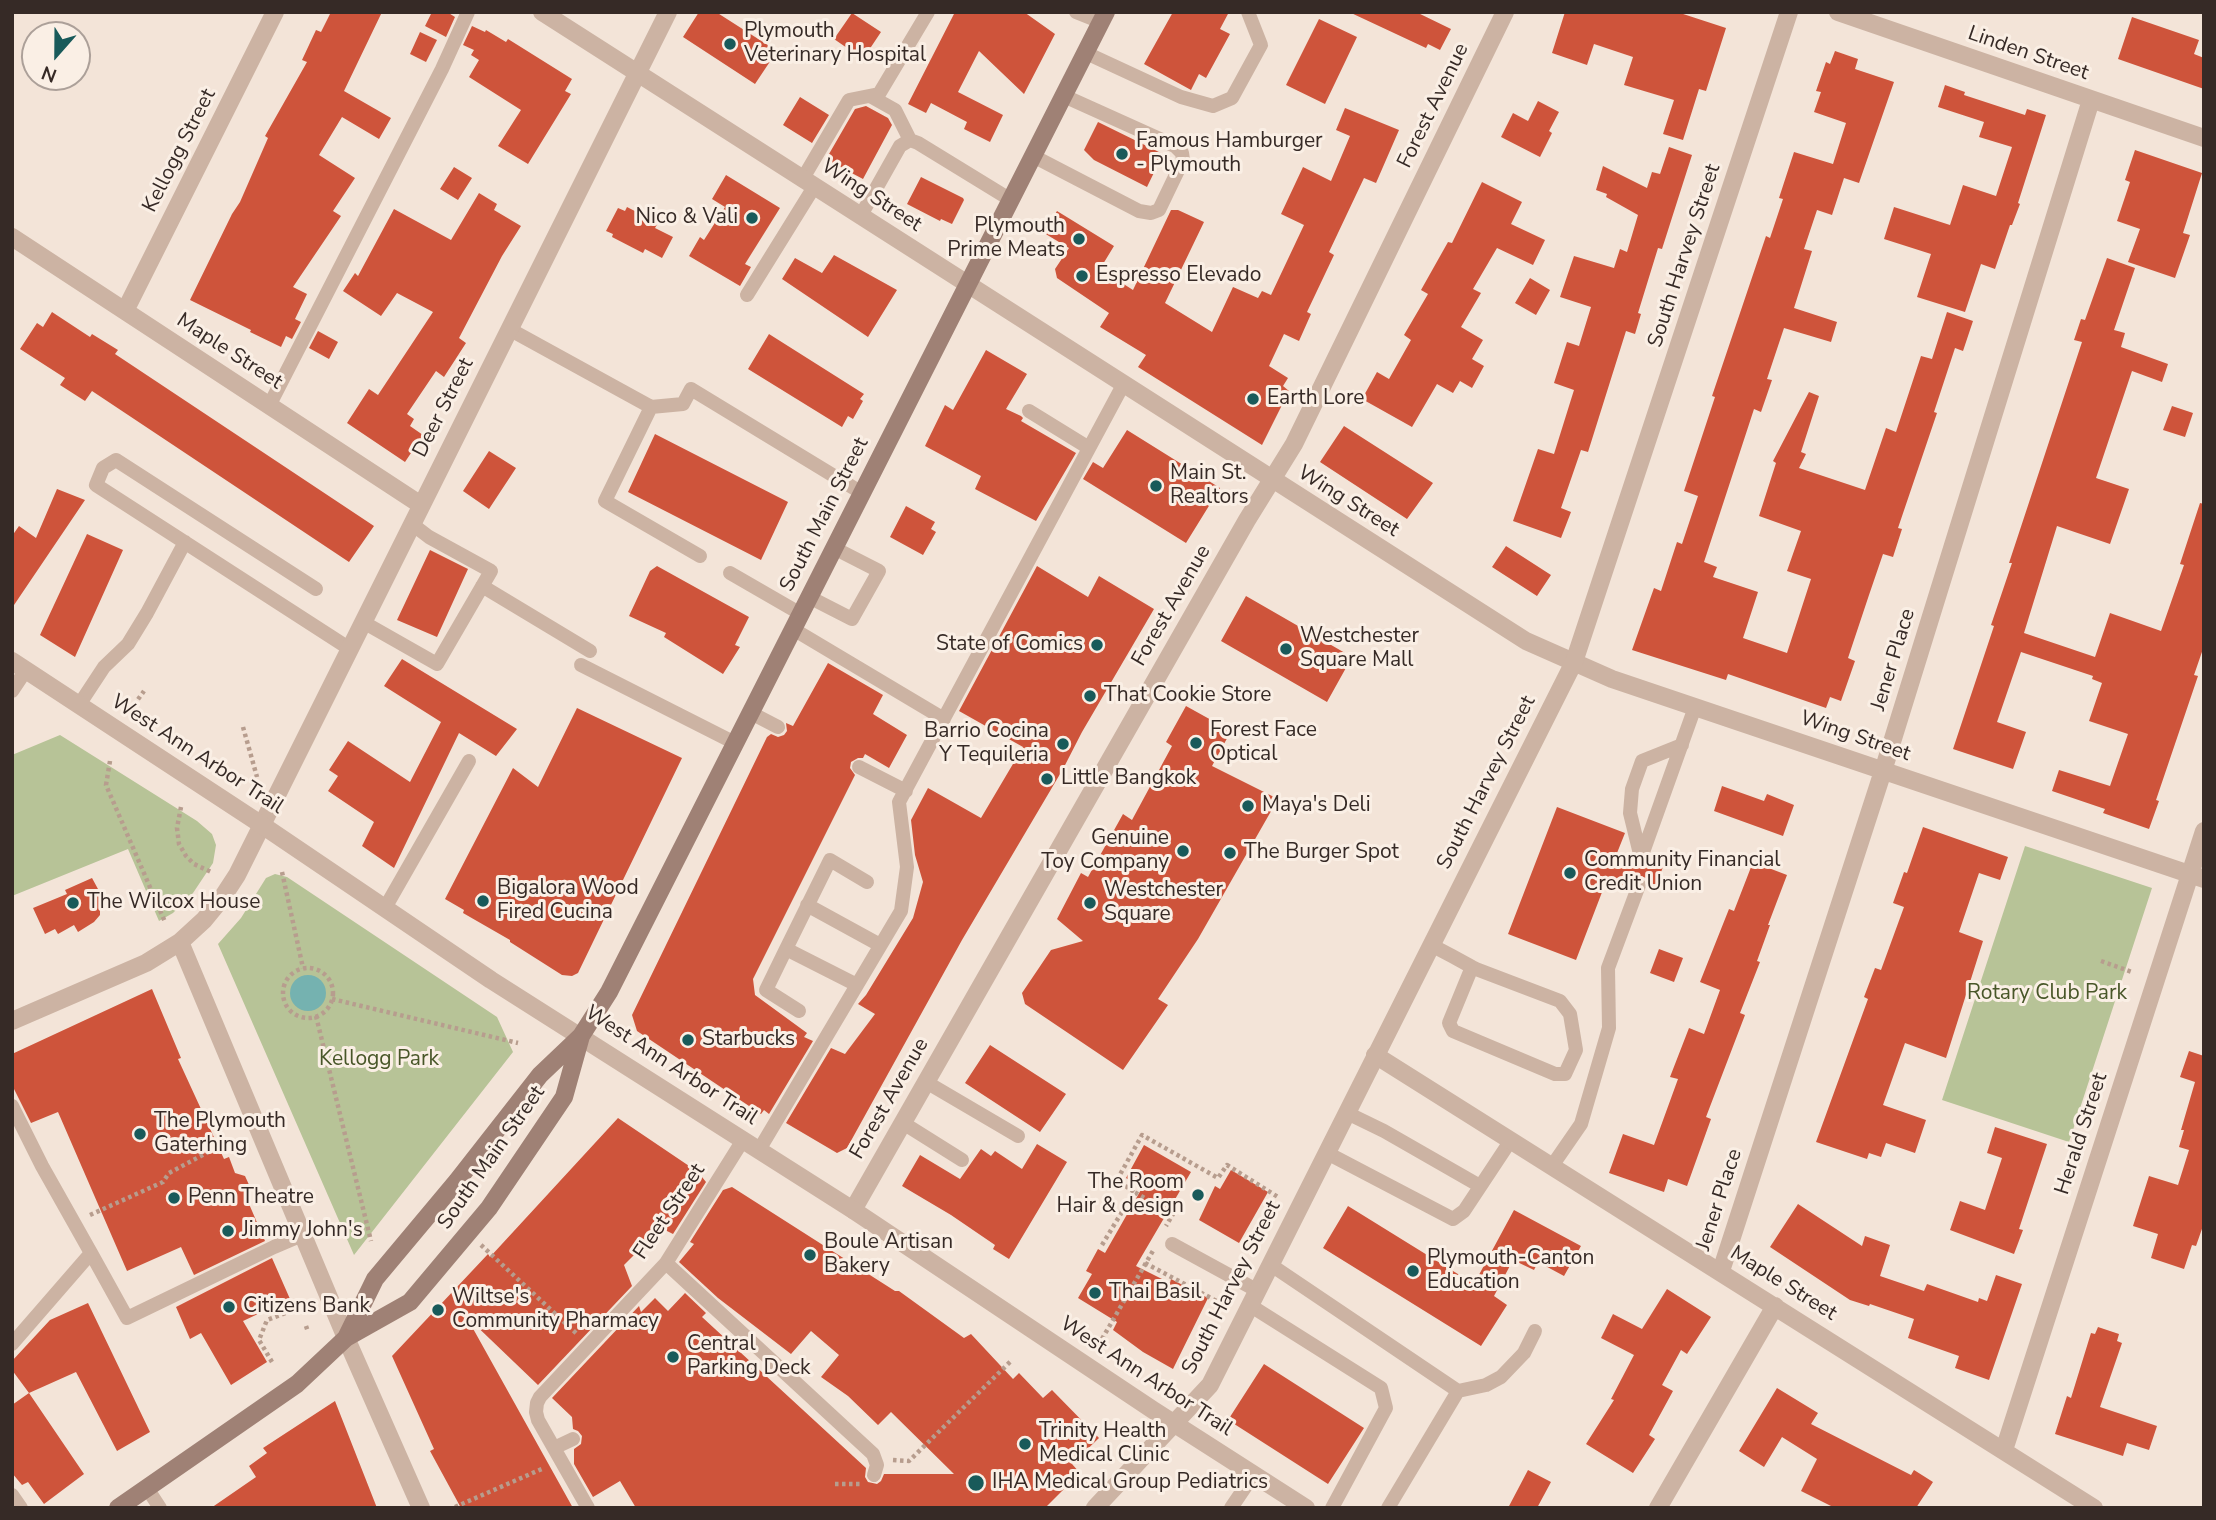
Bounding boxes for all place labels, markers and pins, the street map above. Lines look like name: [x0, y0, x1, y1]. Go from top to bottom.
place label: Plymouth Veterinary Hospital: [744, 19, 926, 69]
marker: Plymouth Veterinary Hospital: [722, 36, 738, 52]
place label: Famous Hamburger - Plymouth: [1136, 129, 1323, 179]
marker: Famous Hamburger - Plymouth: [1114, 146, 1130, 162]
place label: Nico & Vali: [636, 205, 738, 231]
marker: Nico & Vali: [744, 210, 760, 226]
place label: Plymouth Prime Meats: [947, 214, 1065, 264]
marker: Plymouth Prime Meats: [1071, 231, 1087, 247]
place label: Espresso Elevado: [1096, 263, 1261, 289]
marker: Espresso Elevado: [1074, 268, 1090, 284]
place label: Earth Lore: [1267, 386, 1364, 412]
marker: Earth Lore: [1245, 391, 1261, 407]
place label: Main St. Realtors: [1170, 461, 1249, 511]
marker: Main St. Realtors: [1148, 478, 1164, 494]
place label: Westchester Square Mall: [1300, 624, 1419, 674]
place label: State of Comics: [936, 632, 1083, 658]
marker: State of Comics: [1089, 637, 1105, 653]
marker: Westchester Square Mall: [1278, 641, 1294, 657]
place label: That Cookie Store: [1104, 683, 1271, 709]
marker: That Cookie Store: [1082, 688, 1098, 704]
place label: Forest Face Optical: [1210, 718, 1317, 768]
place label: Barrio Cocina Y Tequileria: [924, 719, 1049, 769]
marker: Forest Face Optical: [1188, 735, 1204, 751]
marker: Barrio Cocina Y Tequileria: [1055, 736, 1071, 752]
place label: Little Bangkok: [1061, 766, 1196, 792]
marker: Little Bangkok: [1039, 771, 1055, 787]
place label: Maya's Deli: [1262, 793, 1371, 819]
marker: Maya's Deli: [1240, 798, 1256, 814]
place label: Genuine Toy Company: [1041, 826, 1169, 876]
place label: The Burger Spot: [1244, 840, 1399, 866]
marker: Genuine Toy Company: [1175, 843, 1191, 859]
marker: The Burger Spot: [1222, 845, 1238, 861]
place label: Community Financial Credit Union: [1584, 848, 1781, 898]
marker: Community Financial Credit Union: [1562, 865, 1578, 881]
place label: Bigalora Wood Fired Cucina: [497, 876, 639, 926]
place label: Westchester Square: [1104, 878, 1223, 928]
place label: The Wilcox House: [87, 890, 260, 916]
marker: Bigalora Wood Fired Cucina: [475, 893, 491, 909]
marker: The Wilcox House: [65, 895, 81, 911]
marker: Westchester Square: [1082, 895, 1098, 911]
place label: Starbucks: [702, 1027, 795, 1053]
marker: Starbucks: [680, 1032, 696, 1048]
place label: The Plymouth Gaterhing: [154, 1109, 286, 1159]
marker: The Plymouth Gaterhing: [132, 1126, 148, 1142]
place label: The Room Hair & design: [1057, 1170, 1184, 1220]
place label: Penn Theatre: [188, 1185, 314, 1211]
marker: The Room Hair & design: [1190, 1187, 1206, 1203]
marker: Penn Theatre: [166, 1190, 182, 1206]
place label: Jimmy John's: [242, 1218, 363, 1244]
marker: Jimmy John's: [220, 1223, 236, 1239]
place label: Boule Artisan Bakery: [824, 1230, 953, 1280]
place label: Plymouth-Canton Education: [1427, 1246, 1594, 1296]
marker: Boule Artisan Bakery: [802, 1247, 818, 1263]
marker: Plymouth-Canton Education: [1405, 1263, 1421, 1279]
place label: Thai Basil: [1109, 1280, 1201, 1306]
place label: Wiltse's Community Pharmacy: [452, 1285, 659, 1335]
marker: Thai Basil: [1087, 1285, 1103, 1301]
place label: Citizens Bank: [243, 1294, 370, 1320]
marker: Citizens Bank: [221, 1299, 237, 1315]
marker: Wiltse's Community Pharmacy: [430, 1302, 446, 1318]
place label: Central Parking Deck: [687, 1332, 810, 1382]
marker: Central Parking Deck: [665, 1349, 681, 1365]
place label: Trinity Health Medical Clinic: [1039, 1419, 1169, 1469]
marker: Trinity Health Medical Clinic: [1017, 1436, 1033, 1452]
place label: IHA Medical Group Pediatrics: [992, 1470, 1268, 1496]
marker: IHA Medical Group Pediatrics: [966, 1473, 986, 1493]

